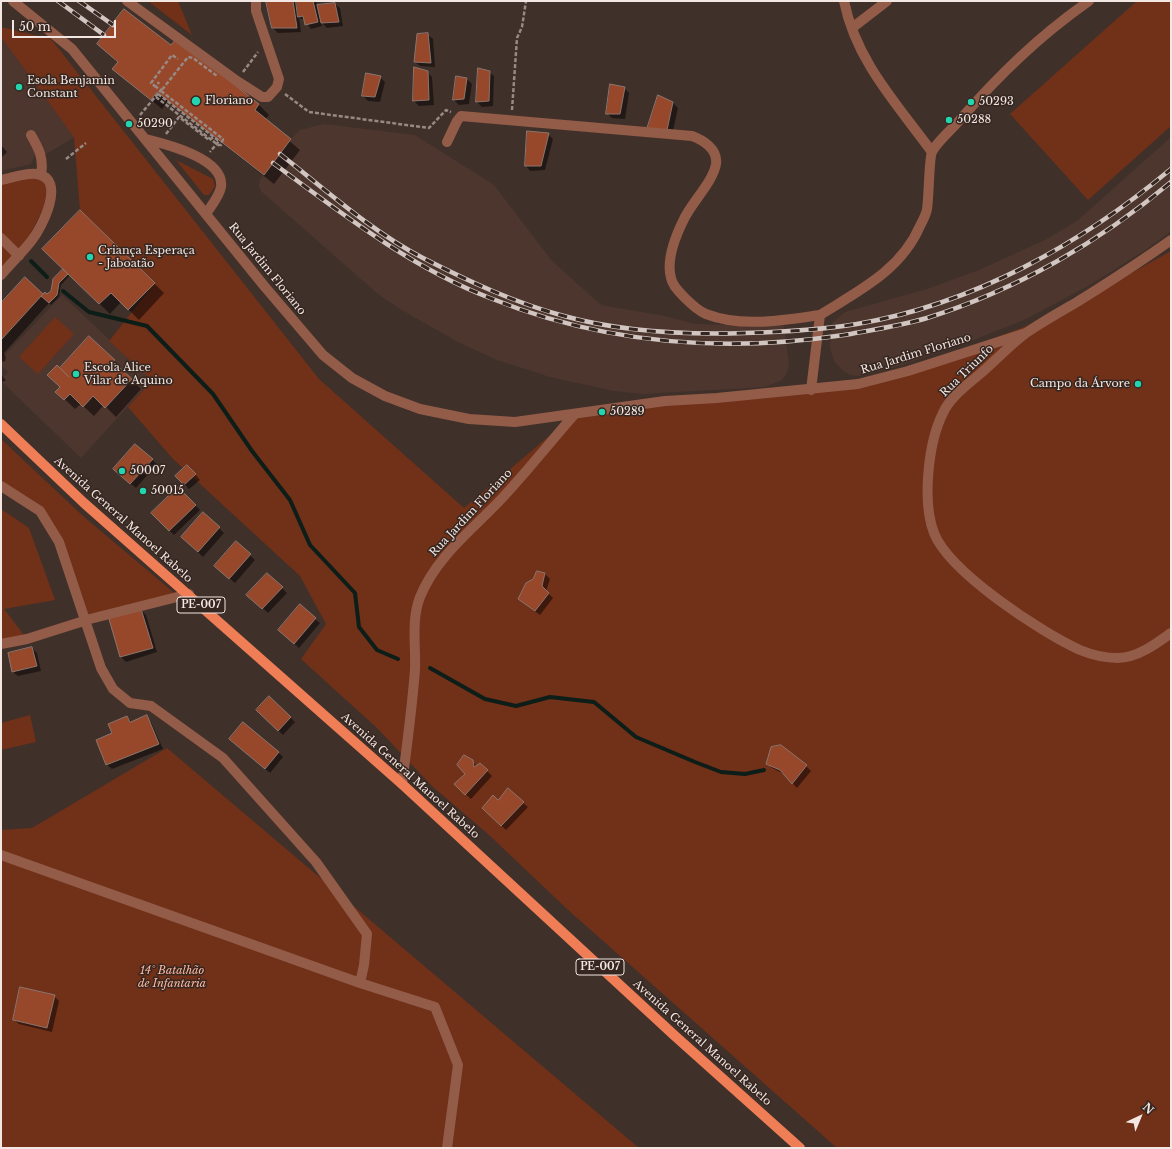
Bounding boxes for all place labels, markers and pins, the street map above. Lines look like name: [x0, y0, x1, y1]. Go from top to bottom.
place label: Esola Benjamin Constant: [27, 74, 115, 100]
marker: Esola Benjamin Constant: [14, 82, 24, 92]
place label: Floriano: [205, 94, 253, 108]
marker: Floriano: [190, 95, 202, 107]
place label: 50293: [979, 95, 1014, 109]
marker: 50293: [966, 97, 976, 107]
place label: 50288: [957, 113, 991, 127]
marker: 50288: [944, 115, 954, 125]
place label: 50290: [137, 117, 173, 131]
marker: 50290: [124, 119, 134, 129]
place label: Criança Esperaça - Jaboatão: [98, 244, 195, 270]
marker: Criança Esperaça - Jaboatão: [85, 252, 95, 262]
place label: Escola Alice Vilar de Aquino: [84, 361, 173, 387]
marker: Escola Alice Vilar de Aquino: [71, 369, 81, 379]
place label: Campo da Árvore: [1030, 377, 1130, 391]
marker: Campo da Árvore: [1133, 379, 1143, 389]
place label: 50289: [610, 405, 645, 419]
marker: 50289: [597, 407, 607, 417]
place label: 50007: [130, 464, 165, 478]
marker: 50007: [117, 466, 127, 476]
place label: 50015: [151, 484, 184, 498]
marker: 50015: [138, 486, 148, 496]

